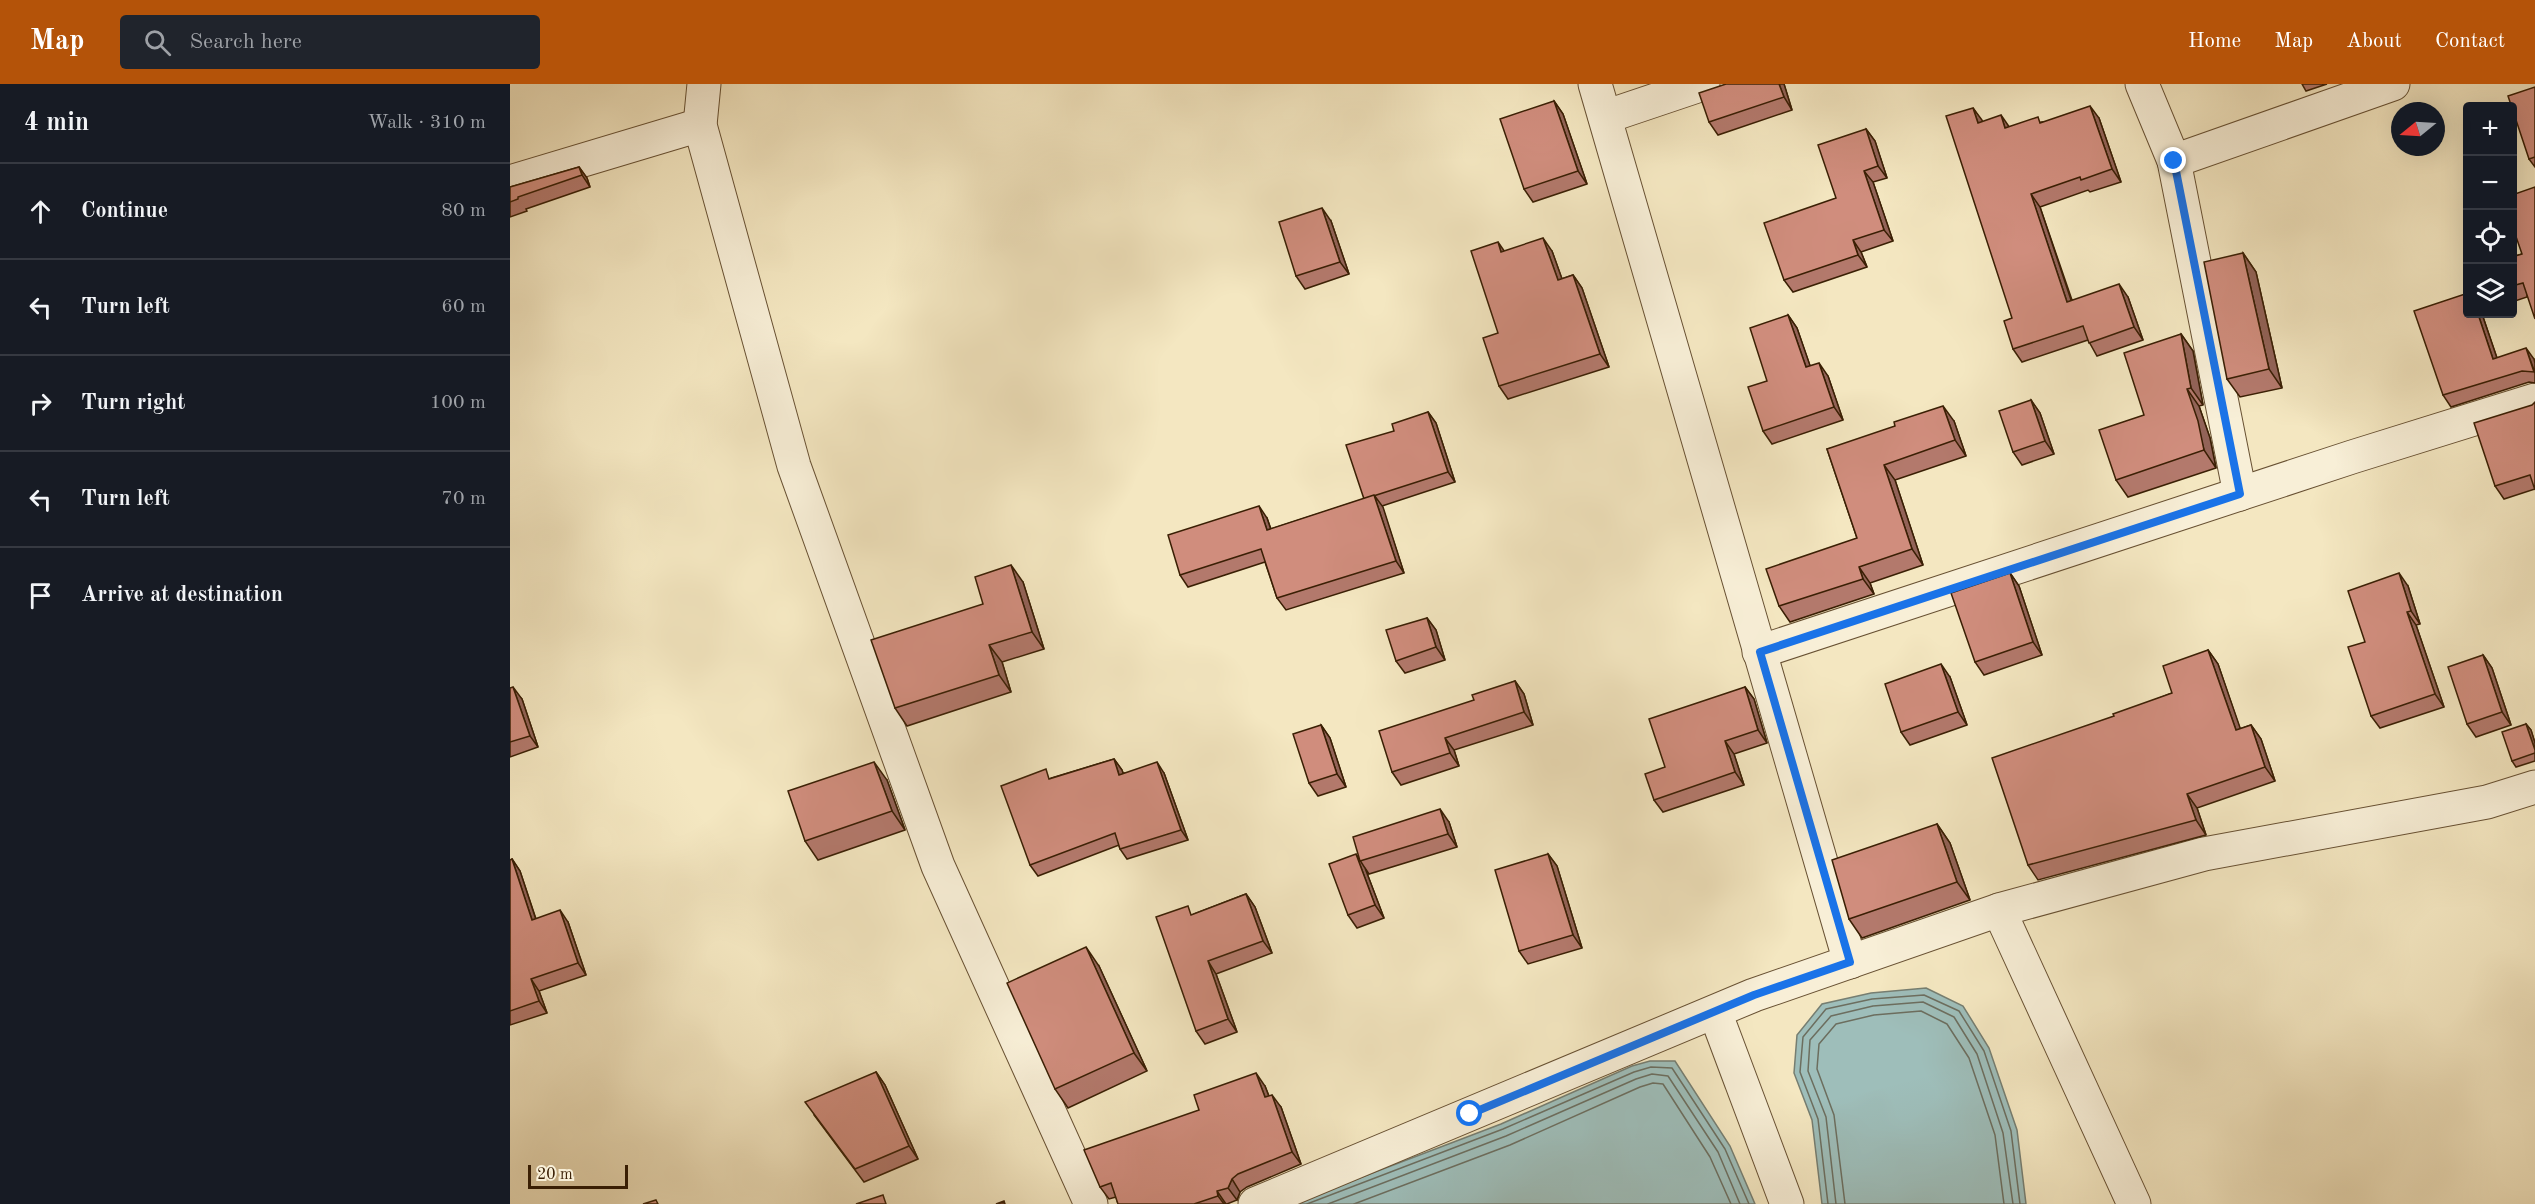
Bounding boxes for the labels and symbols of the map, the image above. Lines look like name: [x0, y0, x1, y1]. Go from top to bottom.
north arrow: [2391, 102, 2445, 156]
route end: [2160, 147, 2186, 173]
route start: [1456, 1100, 1482, 1126]
scale bar: [528, 1162, 628, 1190]

